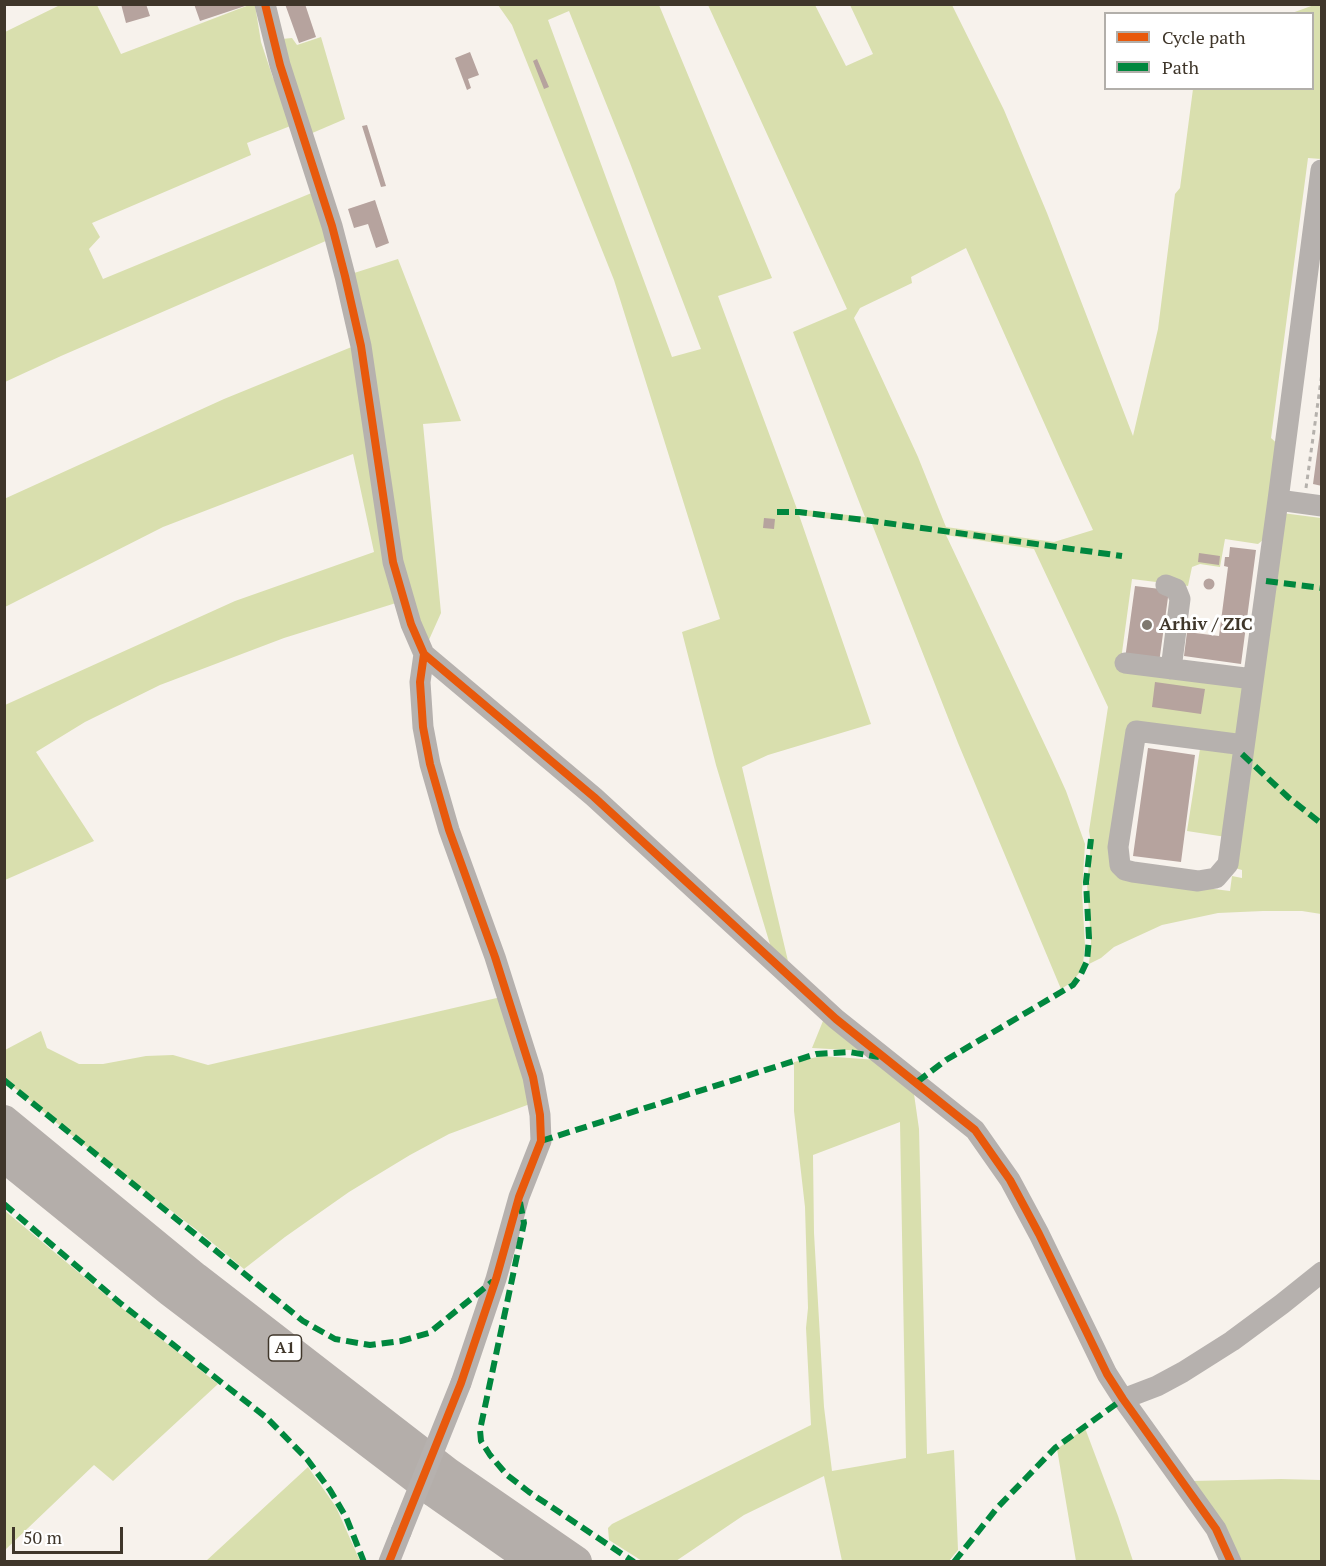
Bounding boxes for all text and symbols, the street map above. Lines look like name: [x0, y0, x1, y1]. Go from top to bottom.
legend: [1104, 12, 1314, 90]
text: Cycle path: [1162, 25, 1246, 49]
text: Path: [1162, 55, 1199, 79]
place label: Arhiv / ZIC: [1159, 614, 1253, 636]
marker: Arhiv / ZIC: [1140, 618, 1154, 632]
road number: A1: [268, 1335, 302, 1361]
scale bar: [15, 1515, 126, 1553]
text: 50 m: [23, 1525, 62, 1549]

